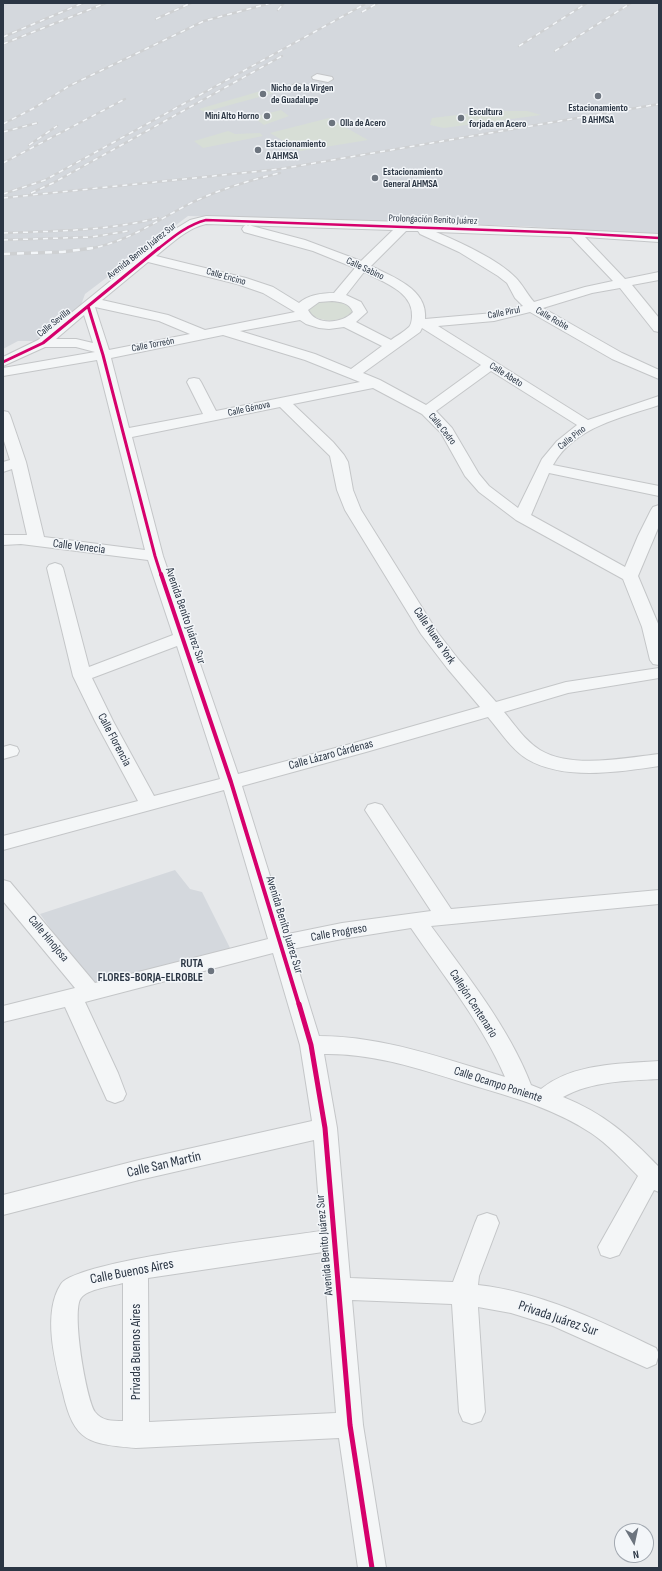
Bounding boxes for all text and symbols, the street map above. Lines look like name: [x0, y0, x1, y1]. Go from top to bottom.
place label: Nicho de la Virgen de Guadalupe: [271, 82, 333, 106]
marker: Nicho de la Virgen de Guadalupe: [258, 89, 268, 99]
marker: Estacionamiento B AHMSA: [593, 91, 603, 101]
place label: Estacionamiento B AHMSA: [568, 102, 628, 126]
place label: Escultura forjada en Acero: [469, 106, 526, 130]
place label: Mini Alto Horno: [205, 110, 259, 122]
marker: Mini Alto Horno: [262, 111, 272, 121]
marker: Escultura forjada en Acero: [456, 113, 466, 123]
place label: Olla de Acero: [340, 117, 386, 129]
marker: Olla de Acero: [327, 118, 337, 128]
place label: Estacionamiento A AHMSA: [266, 138, 326, 162]
marker: Estacionamiento A AHMSA: [253, 145, 263, 155]
place label: Estacionamiento General AHMSA: [383, 166, 443, 190]
marker: Estacionamiento General AHMSA: [370, 173, 380, 183]
street label: Prolongación Benito Juárez: [388, 212, 478, 228]
street label: Avenida Benito Juárez Sur: [105, 220, 179, 282]
street label: Calle Sabino: [344, 255, 386, 283]
street label: Calle Encino: [205, 266, 247, 288]
street label: Calle Pirul: [487, 304, 521, 322]
street label: Calle Roble: [533, 305, 571, 333]
street label: Calle Sevilla: [35, 306, 73, 340]
street label: Calle Torreón: [131, 335, 175, 355]
street label: Calle Abeto: [487, 360, 525, 390]
street label: Calle Génova: [227, 399, 271, 419]
street label: Calle Cedro: [425, 411, 459, 447]
street label: Calle Pino: [556, 423, 588, 453]
street label: Calle Venecia: [52, 537, 106, 557]
street label: Avenida Benito Juárez Sur: [162, 566, 208, 666]
street label: Calle Nueva York: [410, 605, 458, 667]
street label: Calle Florencia: [94, 711, 134, 769]
street label: Calle Lázaro Cárdenas: [287, 737, 375, 773]
street label: Avenida Benito Juárez Sur: [262, 874, 306, 976]
street label: Calle Hinojosa: [25, 913, 71, 965]
street label: Calle Progreso: [310, 921, 368, 945]
place label: RUTA FLORES-BORJA-ELROBLE: [98, 957, 203, 985]
marker: RUTA FLORES-BORJA-ELROBLE: [206, 966, 216, 976]
street label: Callejón Centenario: [446, 967, 500, 1041]
street label: Calle Ocampo Poniente: [452, 1064, 544, 1106]
street label: Calle San Martín: [125, 1148, 203, 1182]
street label: Avenida Benito Juárez Sur: [313, 1194, 337, 1296]
street label: Calle Buenos Aires: [89, 1256, 175, 1288]
street label: Privada Juárez Sur: [516, 1298, 600, 1340]
street label: Privada Buenos Aires: [128, 1304, 144, 1400]
north arrow: [614, 1523, 654, 1563]
text: N: [632, 1547, 640, 1561]

